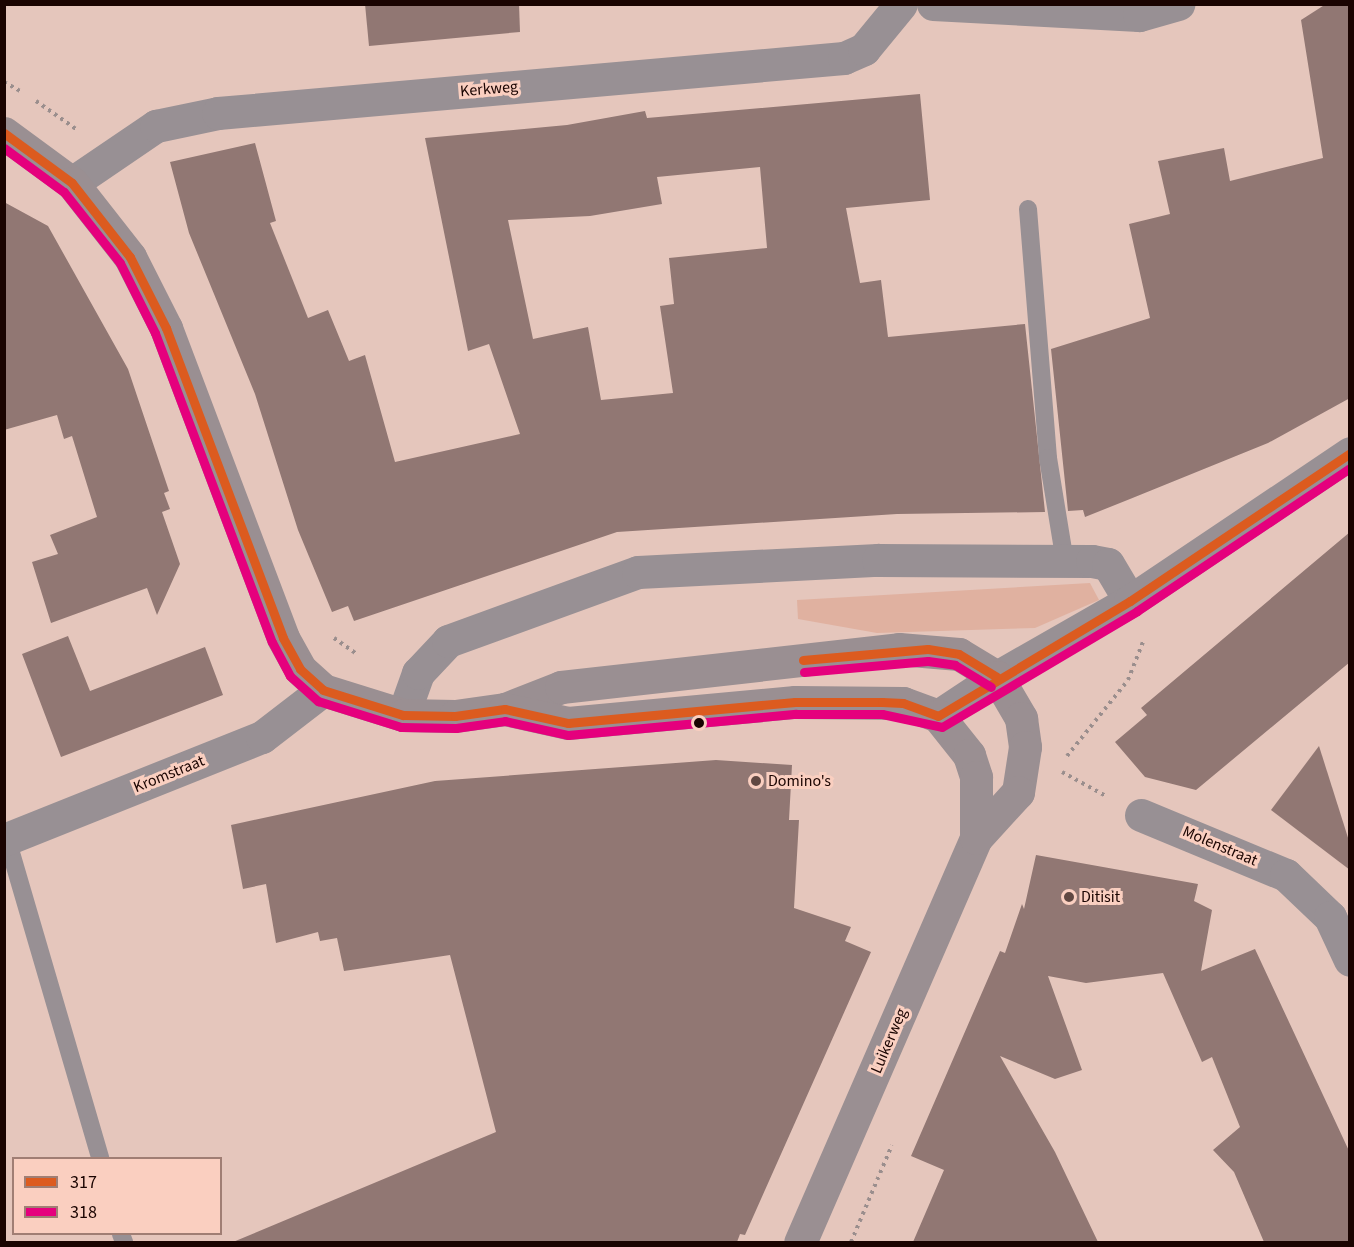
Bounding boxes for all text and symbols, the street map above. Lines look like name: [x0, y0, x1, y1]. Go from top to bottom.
street label: Kerkweg: [459, 77, 519, 101]
unlabelled marker: [693, 717, 705, 729]
street label: Kromstraat: [131, 751, 207, 797]
place label: Domino's: [768, 771, 831, 791]
marker: Domino's: [749, 774, 763, 788]
street label: Molenstraat: [1180, 822, 1260, 870]
place label: Ditisit: [1081, 887, 1120, 907]
marker: Ditisit: [1062, 890, 1076, 904]
street label: Luikerweg: [867, 1006, 911, 1076]
legend: [12, 1157, 222, 1235]
text: 317: [70, 1170, 97, 1195]
text: 318: [70, 1200, 97, 1225]

